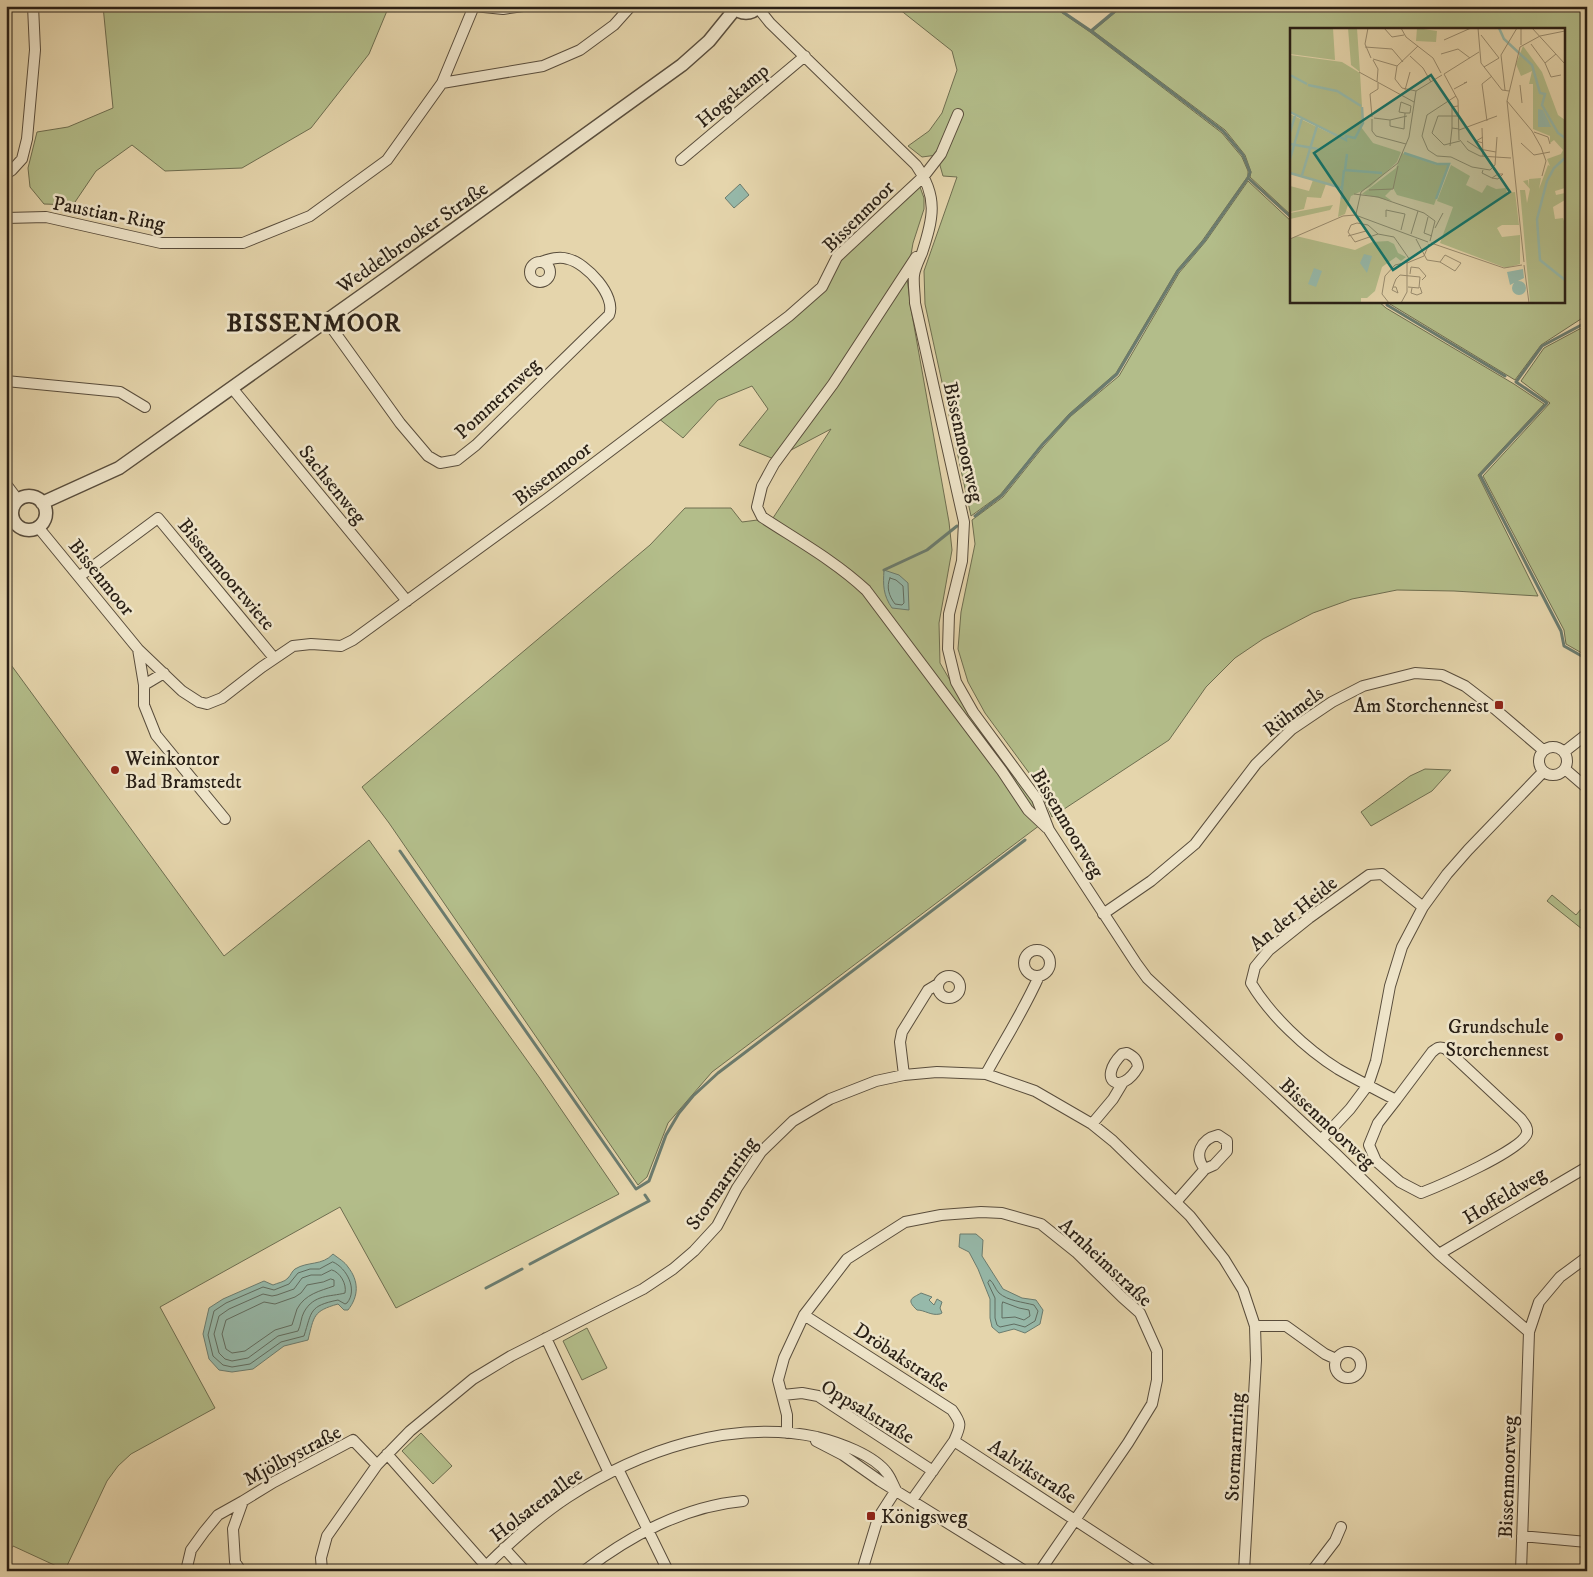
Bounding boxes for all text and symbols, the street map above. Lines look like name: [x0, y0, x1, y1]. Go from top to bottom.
inset map: [1290, 28, 1566, 302]
street label: Hogekamp: [691, 58, 775, 134]
street label: Bissenmoor: [818, 175, 901, 258]
street label: Weddelbrooker Straße: [332, 177, 493, 300]
street label: Paustian-Ring: [51, 191, 167, 238]
district label: BISSENMOOR: [227, 308, 401, 339]
street label: Pommernweg: [450, 353, 546, 445]
street label: Bissenmoorweg: [937, 380, 989, 505]
street label: Bissenmoor: [509, 436, 597, 512]
street label: Sachsenweg: [292, 440, 371, 530]
street label: Bissenmoortwiete: [172, 514, 280, 636]
street label: Bissenmoor: [62, 534, 140, 622]
street label: Rühmels: [1259, 681, 1329, 743]
place label: Am Storchennest: [1354, 694, 1489, 719]
marker: Am Storchennest: [1493, 699, 1505, 711]
place label: Weinkontor Bad Bramstedt: [124, 747, 242, 795]
marker: Weinkontor Bad Bramstedt: [109, 764, 121, 776]
street label: Bissenmoorweg: [1024, 765, 1109, 883]
street label: An der Heide: [1245, 871, 1343, 957]
place label: Grundschule Storchennest: [1446, 1015, 1549, 1063]
marker: Grundschule Storchennest: [1553, 1031, 1565, 1043]
street label: Bissenmoorweg: [1274, 1073, 1381, 1175]
street label: Stormarnring: [681, 1132, 764, 1235]
street label: Hoffeldweg: [1459, 1162, 1551, 1231]
street label: Arnheimstraße: [1053, 1213, 1157, 1313]
street label: Dröbakstraße: [849, 1318, 954, 1398]
street label: Oppsalstraße: [816, 1375, 919, 1450]
street label: Stormarnring: [1220, 1392, 1251, 1502]
street label: Bissenmoorweg: [1494, 1415, 1523, 1539]
street label: Mjölbystraße: [240, 1420, 346, 1492]
street label: Aalvikstraße: [983, 1434, 1081, 1510]
street label: Holsatenallee: [486, 1462, 588, 1548]
place label: Königsweg: [881, 1505, 968, 1530]
marker: Königsweg: [865, 1510, 877, 1522]

